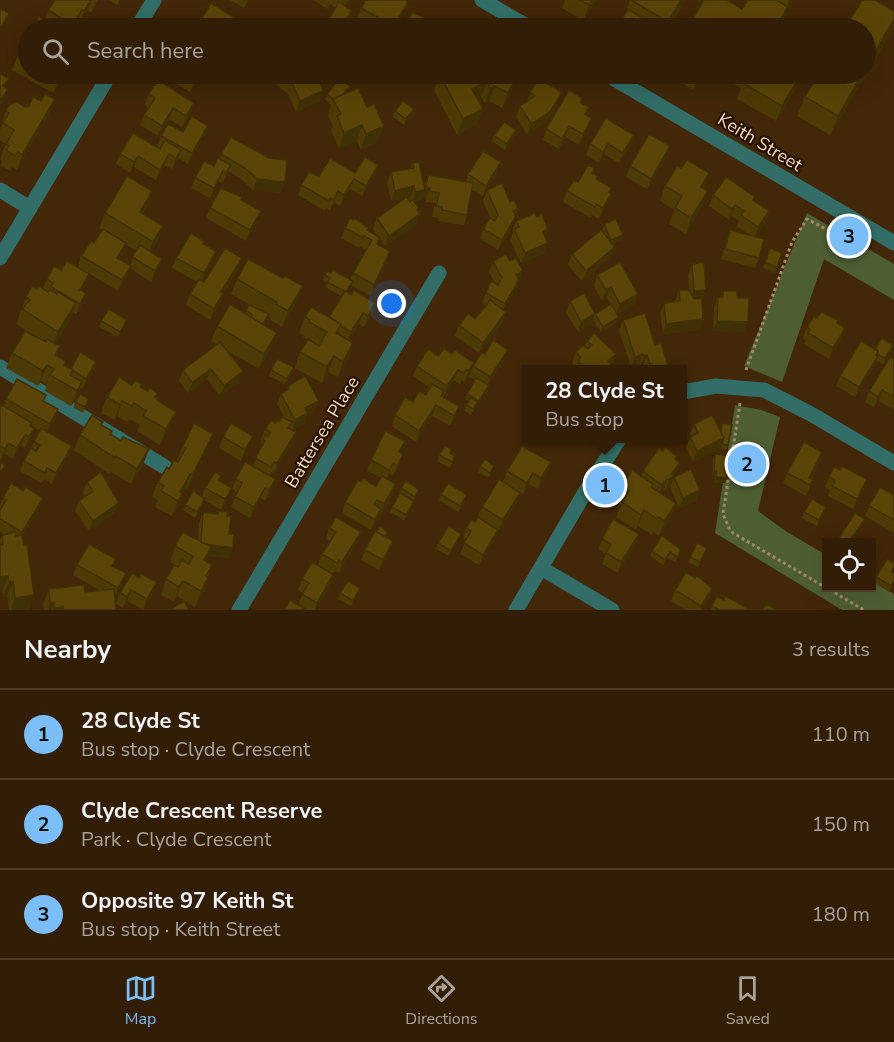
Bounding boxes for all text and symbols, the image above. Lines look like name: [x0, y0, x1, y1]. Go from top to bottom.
search box: [18, 18, 876, 84]
icon: search: [39, 35, 72, 68]
text: Search here: [87, 36, 204, 66]
street label: Keith Street: [713, 107, 808, 177]
pin: 3: [830, 214, 868, 258]
your location: [377, 289, 406, 318]
popup: [522, 365, 687, 443]
street label: Battersea Place: [279, 372, 365, 492]
text: 28 Clyde St: [545, 376, 664, 406]
text: Bus stop: [545, 406, 624, 433]
pin: 2: [728, 442, 766, 486]
pin: 1: [586, 462, 624, 508]
map controls: [822, 538, 876, 592]
button: locate: [822, 538, 876, 592]
text: Nearby: [24, 632, 111, 667]
text: 3 results: [792, 636, 870, 663]
text: 28 Clyde St: [81, 706, 200, 736]
text: 1: [38, 721, 50, 748]
text: 110 m: [812, 721, 870, 748]
text: Bus stop · Clyde Crescent: [81, 736, 310, 763]
text: Clyde Crescent Reserve: [81, 796, 322, 826]
text: 2: [38, 811, 50, 838]
text: 150 m: [812, 811, 870, 838]
text: Park · Clyde Crescent: [81, 826, 271, 853]
text: Opposite 97 Keith St: [81, 886, 294, 916]
text: 3: [38, 901, 50, 928]
text: 180 m: [812, 901, 870, 928]
text: Bus stop · Keith Street: [81, 916, 280, 943]
tab: Map: [124, 972, 157, 1030]
tab: Directions: [405, 972, 477, 1030]
tab: Saved: [726, 972, 770, 1030]

